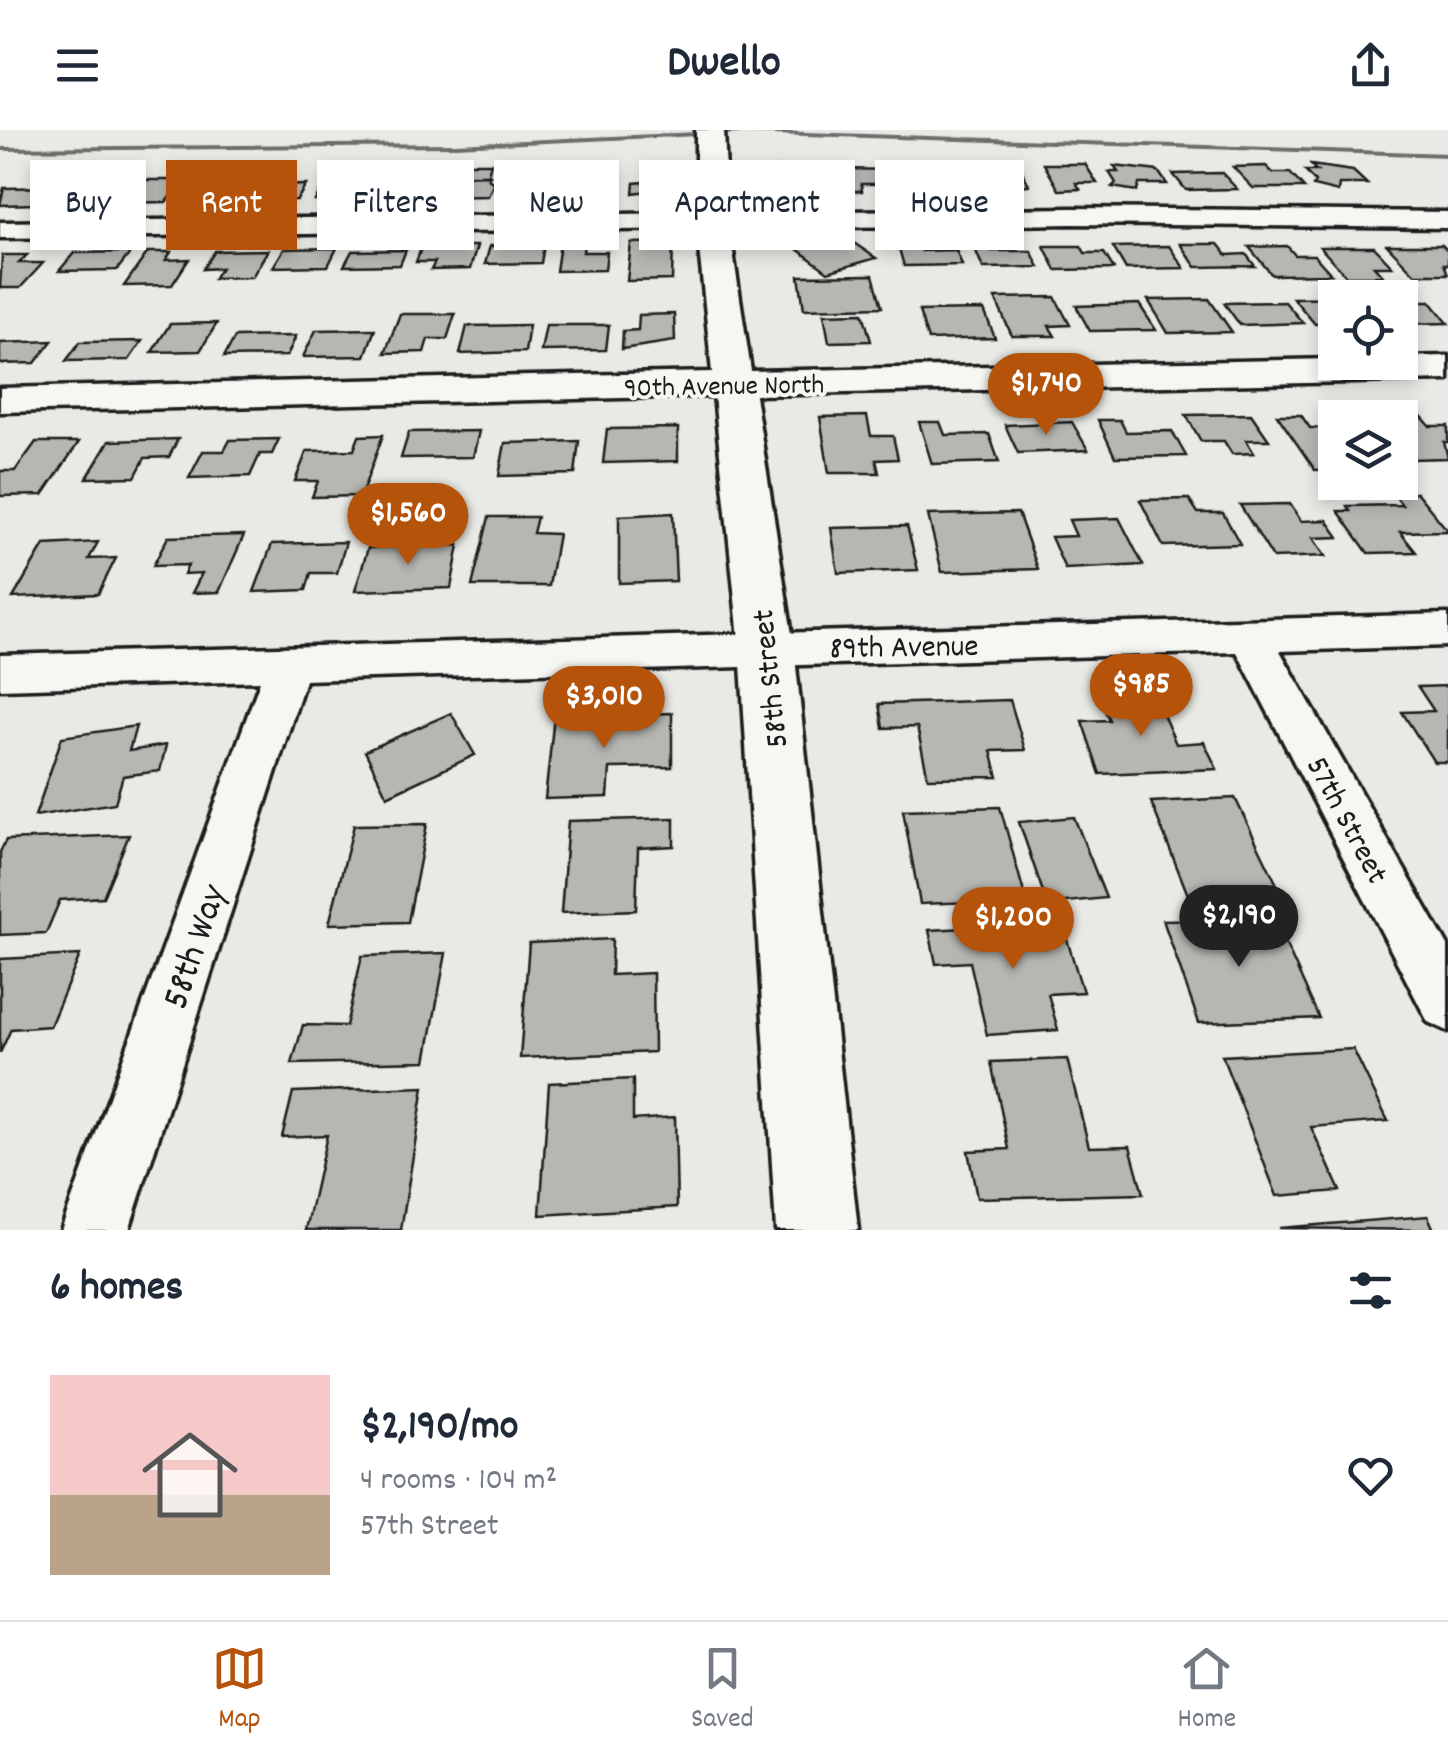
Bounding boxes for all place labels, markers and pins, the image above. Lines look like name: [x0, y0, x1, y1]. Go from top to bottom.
pin: $1,740: [965, 353, 1127, 438]
pin: $1,560: [327, 483, 489, 568]
pin: $985: [1082, 654, 1200, 739]
pin: $3,010: [523, 666, 685, 751]
pin: $2,190: [1158, 885, 1320, 970]
pin: $1,200: [932, 887, 1094, 972]

